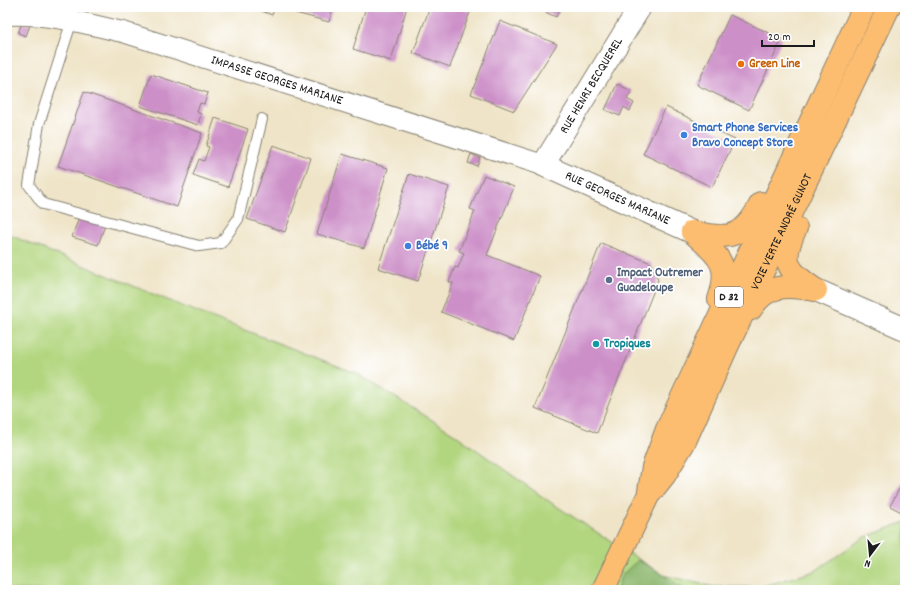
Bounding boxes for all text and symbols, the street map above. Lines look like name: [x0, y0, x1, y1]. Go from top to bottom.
scale bar: [762, 22, 814, 48]
text: 20 m: [768, 29, 791, 46]
street label: RUE HENRI BECQUEREL: [556, 34, 629, 138]
street label: IMPASSE GEORGES MARIANE: [209, 51, 345, 110]
place label: Green Line: [749, 55, 801, 74]
marker: Green Line: [736, 59, 746, 69]
place label: Smart Phone Services Bravo Concept Store: [692, 119, 799, 153]
marker: Smart Phone Services Bravo Concept Store: [679, 130, 689, 140]
street label: RUE GEORGES MARIANE: [562, 167, 673, 230]
street label: VOIE VERTE ANDRÉ GUNOT: [746, 171, 818, 293]
place label: Bébé 9: [416, 237, 448, 256]
marker: Bébé 9: [403, 241, 413, 251]
place label: Impact Outremer Guadeloupe: [617, 264, 704, 298]
marker: Impact Outremer Guadeloupe: [604, 275, 614, 285]
road number: D 32: [715, 287, 743, 307]
place label: Tropiques: [604, 335, 651, 354]
marker: Tropiques: [591, 339, 601, 349]
north arrow: [850, 535, 890, 575]
text: N: [862, 554, 873, 571]

